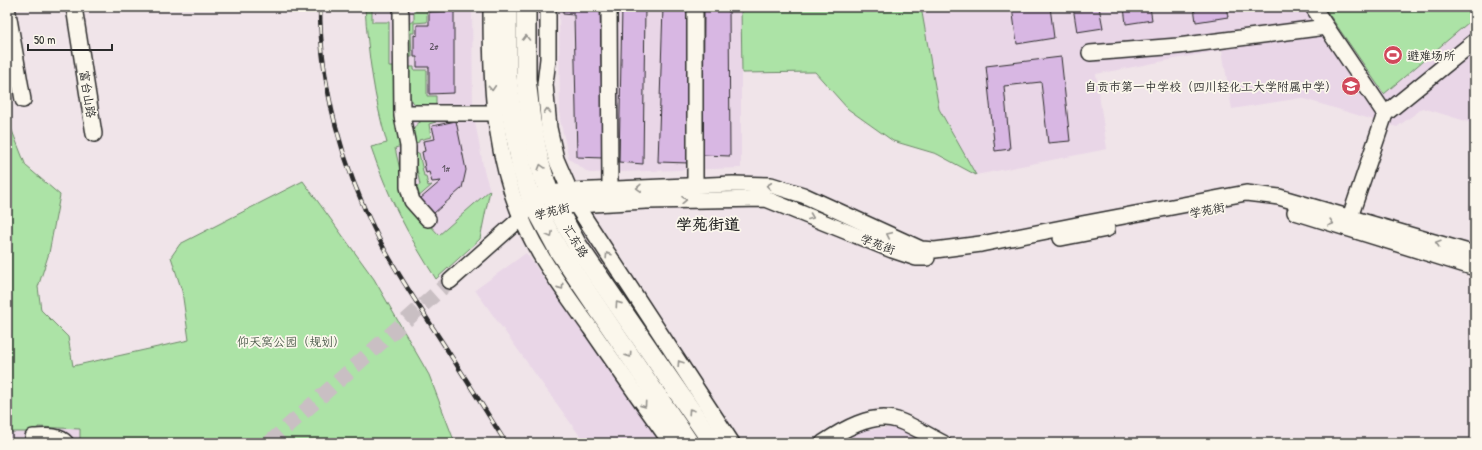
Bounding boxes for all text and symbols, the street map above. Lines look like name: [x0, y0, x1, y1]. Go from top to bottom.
scale bar: [28, 26, 112, 52]
text: 50 m: [34, 31, 55, 48]
one-way arrow: [522, 35, 530, 41]
house number: 2#: [429, 40, 439, 53]
sports icon: 避难场所: [1382, 44, 1404, 66]
place label: 避难场所: [1407, 47, 1456, 64]
street label: 富台山路: [76, 69, 100, 119]
school or university icon: 自贡市第一中学校（四川轻化工大学附属中学）: [1340, 75, 1362, 97]
place label: 自贡市第一中学校（四川轻化工大学附属中学）: [1085, 78, 1337, 95]
one-way arrow: [488, 85, 497, 91]
one-way arrow: [543, 108, 552, 114]
house number: 1#: [442, 162, 451, 175]
one-way arrow: [537, 163, 546, 170]
one-way arrow: [766, 182, 772, 191]
one-way arrow: [636, 184, 642, 192]
one-way arrow: [681, 196, 687, 204]
street label: 学苑街: [532, 198, 572, 224]
street label: 学苑街: [1188, 198, 1226, 222]
one-way arrow: [807, 212, 814, 220]
district label: 学苑街道: [676, 213, 740, 235]
one-way arrow: [1328, 218, 1335, 227]
street label: 汇东路: [559, 221, 593, 261]
street label: 学苑街: [858, 230, 898, 258]
one-way arrow: [545, 231, 553, 238]
one-way arrow: [886, 232, 893, 240]
one-way arrow: [1434, 239, 1441, 248]
one-way arrow: [606, 252, 613, 259]
one-way arrow: [556, 283, 563, 290]
one-way arrow: [616, 301, 623, 308]
park label: 仰天窝公园（规划）: [237, 333, 345, 350]
one-way arrow: [624, 351, 632, 358]
one-way arrow: [677, 361, 684, 368]
one-way arrow: [639, 401, 647, 408]
one-way arrow: [688, 408, 696, 415]

